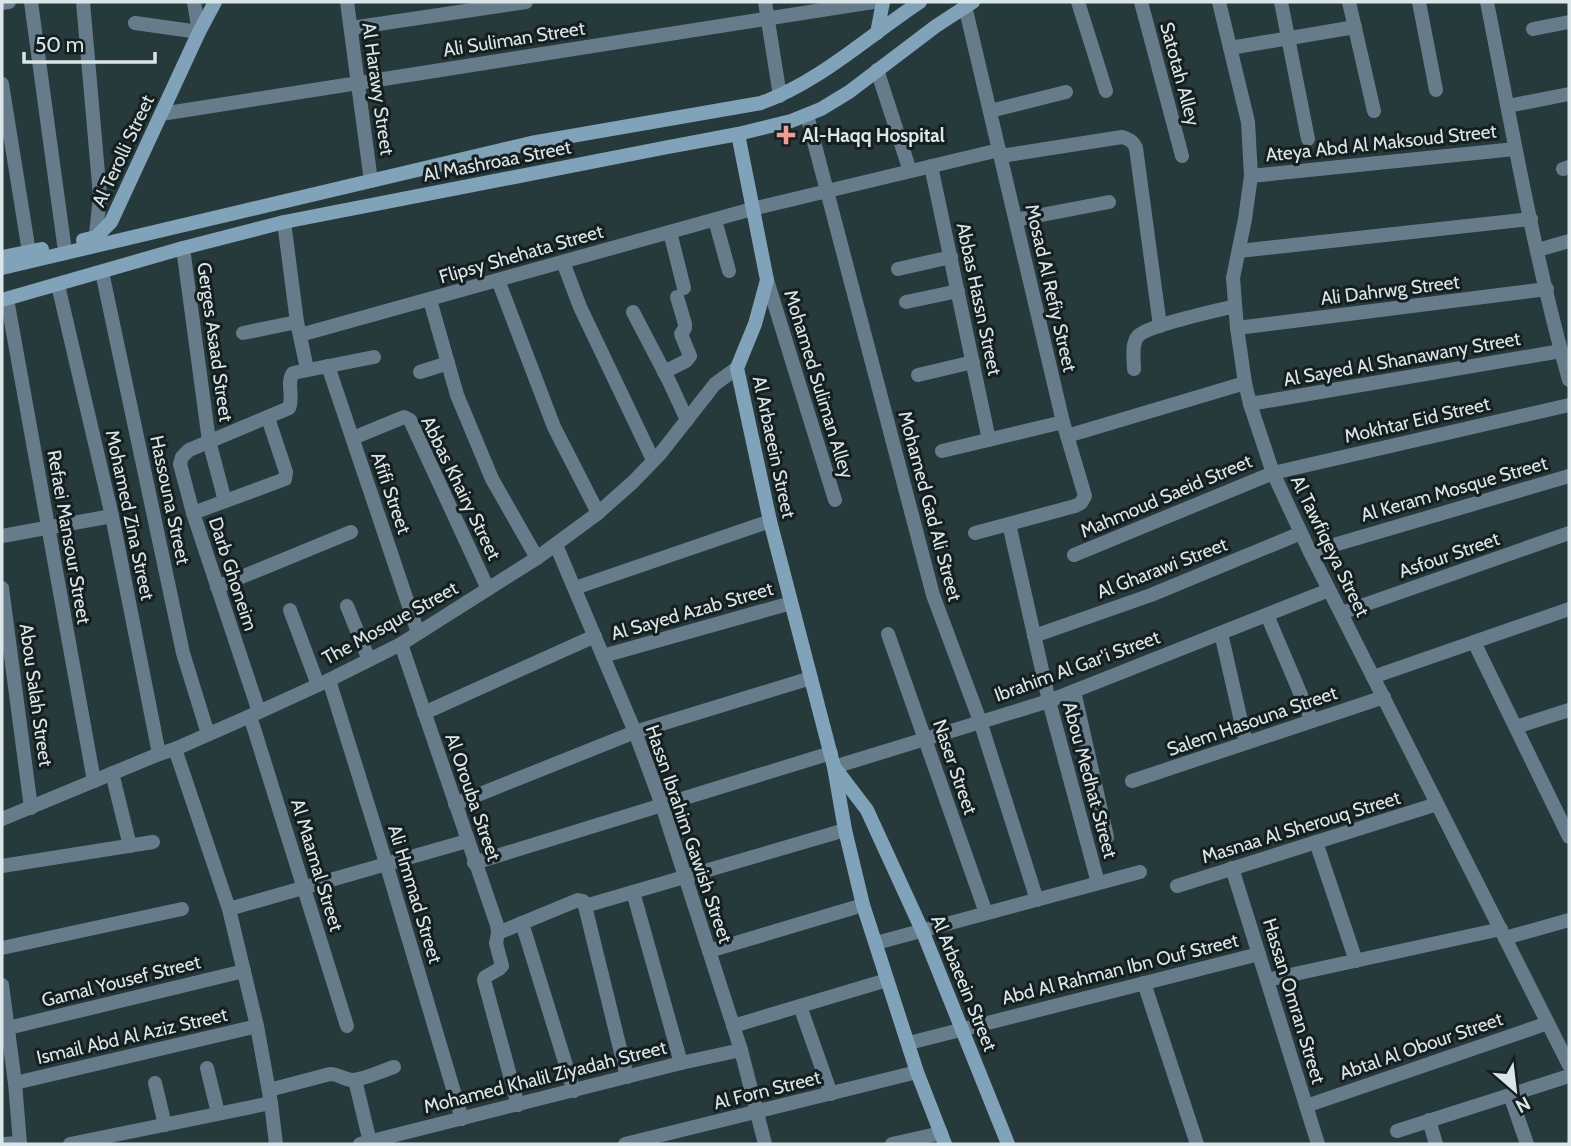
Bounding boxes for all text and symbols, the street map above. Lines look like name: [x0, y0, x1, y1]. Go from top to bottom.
street label: Ali Suliman Street: [441, 16, 587, 62]
street label: Satotah Alley: [1155, 20, 1205, 129]
scale bar: [24, 21, 156, 65]
street label: Al Harawy Street: [357, 21, 399, 157]
text: 50 m: [35, 32, 84, 57]
street label: Al Terolli Street: [87, 91, 159, 211]
street label: Ateya Abd Al Maksoud Street: [1264, 119, 1498, 167]
place label: Al-Haqq Hospital: [802, 124, 945, 147]
marker: Al-Haqq Hospital: [776, 125, 796, 145]
street label: Al Mashroaa Street: [421, 135, 574, 187]
street label: Mosad Al Refiy Street: [1020, 202, 1082, 375]
street label: Flipsy Shehata Street: [436, 219, 606, 288]
street label: Abbas Hassn Street: [952, 220, 1007, 378]
street label: Gerges Asaad Street: [192, 261, 238, 424]
street label: Ali Dahrwg Street: [1319, 270, 1461, 310]
street label: Mohamed Suliman Alley: [779, 287, 859, 481]
street label: Al Sayed Al Shanawany Street: [1282, 327, 1523, 391]
street label: Al Arbaeein Street: [748, 374, 800, 521]
street label: Mokhtar Eid Street: [1342, 392, 1493, 448]
street label: Mohamed Gad Ali Street: [894, 408, 967, 604]
street label: Abbas Khairy Street: [416, 412, 506, 564]
street label: Mohamed Zina Street: [101, 428, 159, 603]
street label: Hassouna Street: [145, 433, 195, 567]
street label: Refaei Mansour Street: [42, 448, 96, 627]
street label: Afifi Street: [366, 449, 416, 538]
street label: Mahmoud Saeid Street: [1077, 449, 1256, 543]
street label: Al Keram Mosque Street: [1358, 451, 1550, 527]
street label: Al Tawfiqeya Street: [1286, 472, 1374, 621]
street label: Darb Ghoneim: [204, 514, 262, 634]
street label: Asfour Street: [1396, 527, 1503, 583]
street label: Al Gharawi Street: [1093, 532, 1231, 603]
street label: The Mosque Street: [318, 576, 462, 670]
street label: Al Sayed Azab Street: [608, 577, 776, 645]
street label: Abou Salah Street: [15, 622, 58, 769]
street label: Ibrahim Al Gar'i Street: [991, 625, 1164, 707]
street label: Salem Hasouna Street: [1164, 681, 1341, 761]
street label: Abou Medhat Street: [1058, 699, 1122, 861]
street label: Naser Street: [928, 716, 982, 818]
street label: Hassn Ibrahim Gawish Street: [641, 722, 737, 947]
street label: Al Orouba Street: [440, 730, 506, 865]
street label: Masnaa Al Sherouq Street: [1199, 786, 1404, 868]
street label: Al Maamal Street: [286, 796, 348, 935]
street label: Ali Hmmad Street: [383, 822, 447, 967]
street label: Al Arbaeein Street: [926, 912, 1002, 1055]
street label: Hassan Omran Street: [1258, 915, 1330, 1087]
street label: Abd Al Rahman Ibn Ouf Street: [999, 928, 1241, 1010]
street label: Gamal Yousef Street: [39, 950, 203, 1012]
street label: Ismail Abd Al Aziz Street: [34, 1003, 230, 1069]
street label: Abtal Al Obour Street: [1336, 1007, 1506, 1085]
street label: Mohamed Khalil Ziyadah Street: [421, 1035, 670, 1118]
north arrow: [1480, 1055, 1550, 1125]
street label: Al Forn Street: [711, 1065, 824, 1114]
text: N: [1511, 1091, 1534, 1118]

